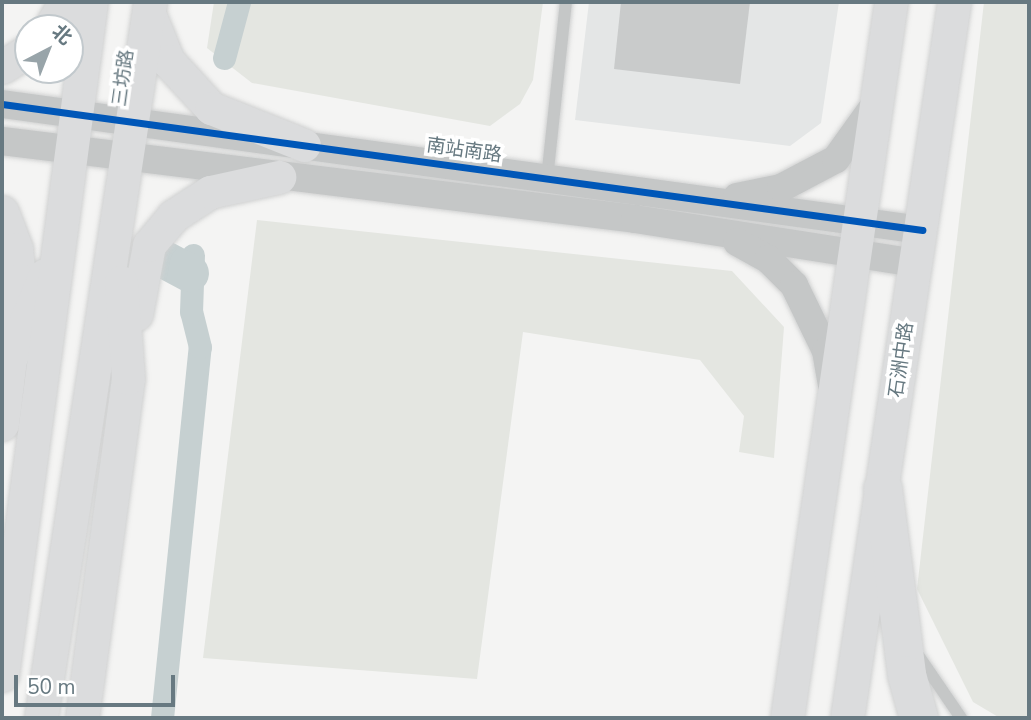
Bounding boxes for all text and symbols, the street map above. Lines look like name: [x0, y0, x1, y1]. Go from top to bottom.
north arrow: [14, 14, 84, 84]
text: 北: [46, 19, 77, 51]
street label: 三坊路: [109, 48, 139, 108]
street label: 南站南路: [425, 134, 503, 168]
street label: 石洲中路: [885, 321, 919, 399]
scale bar: [18, 660, 178, 704]
text: 50 m: [27, 673, 76, 701]

